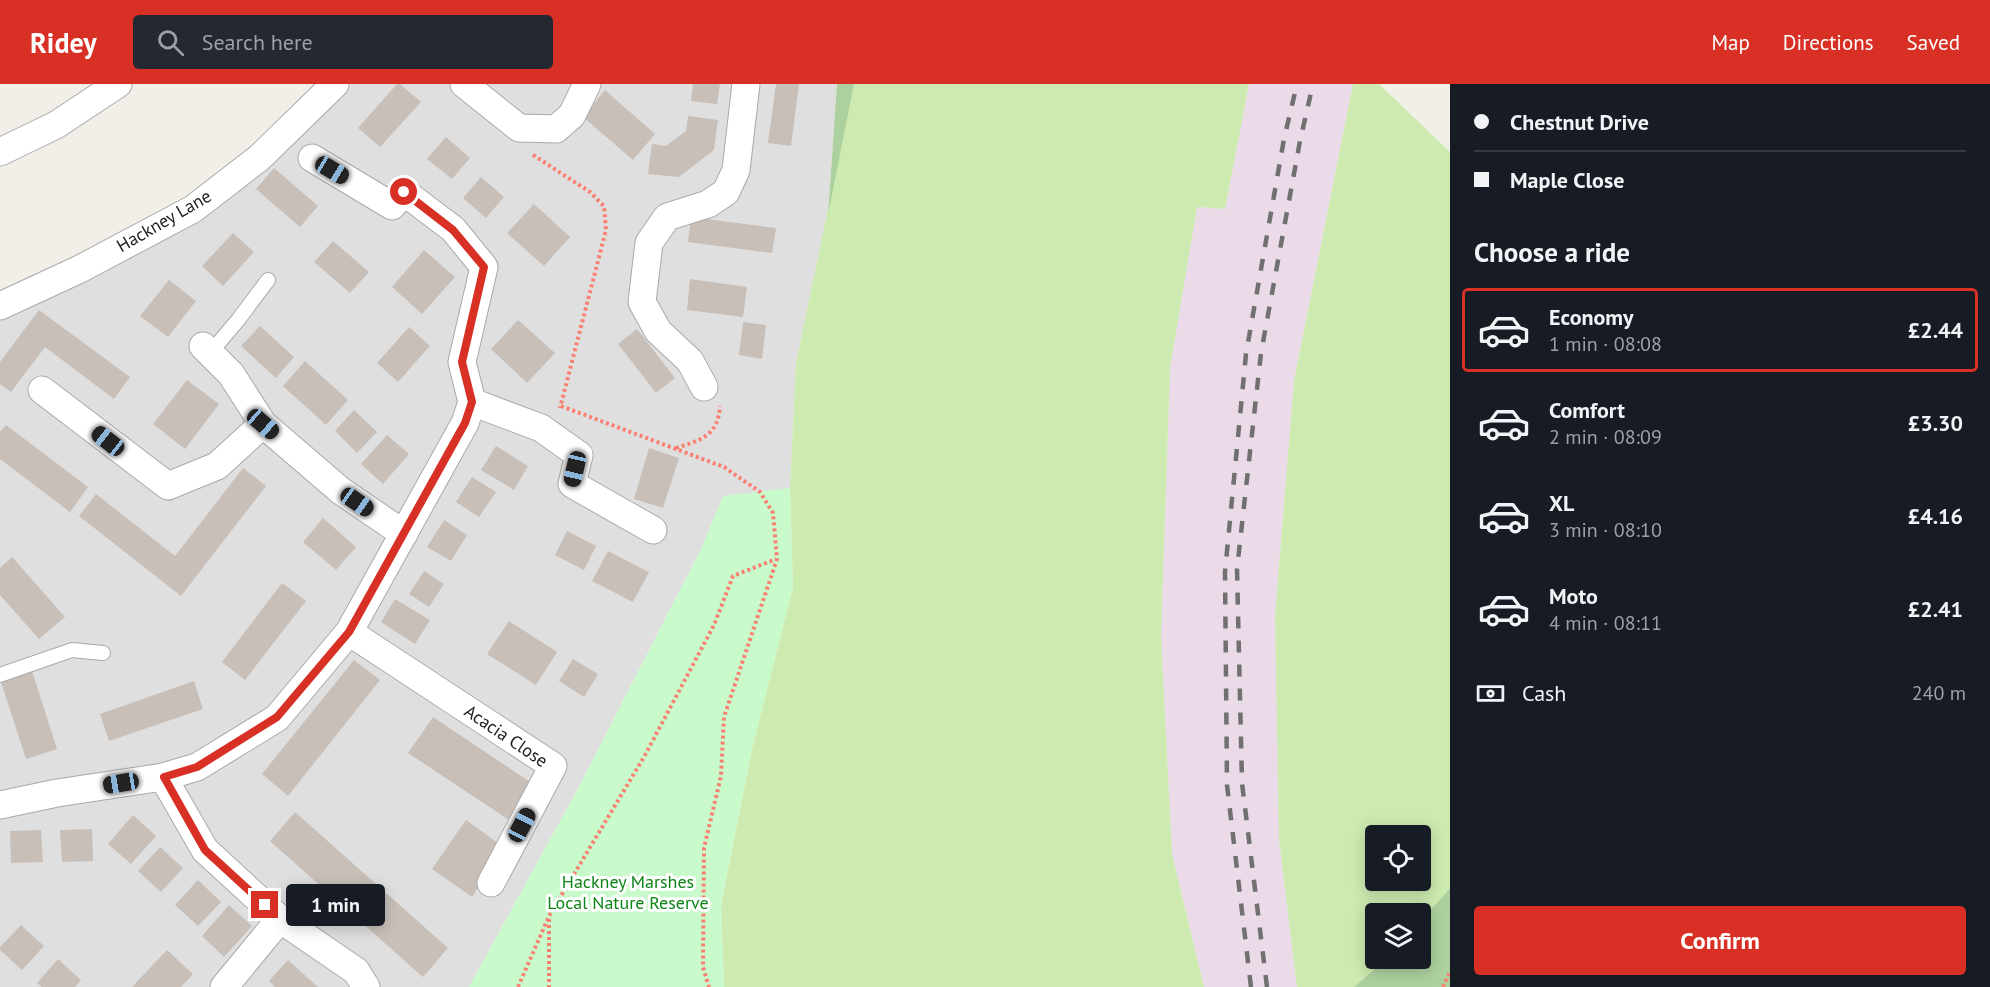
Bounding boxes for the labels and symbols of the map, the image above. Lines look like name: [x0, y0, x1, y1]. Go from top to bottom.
car: [312, 153, 352, 187]
route start: [390, 178, 417, 205]
street label: Hackney Lane: [112, 184, 215, 257]
car: [244, 405, 282, 443]
car: [88, 423, 128, 459]
car: [562, 449, 588, 489]
car: [337, 484, 377, 520]
street label: Acacia Close: [460, 699, 552, 772]
car: [102, 771, 140, 795]
car: [506, 805, 538, 845]
park label: Hackney Marshes Local Nature Reserve: [547, 870, 709, 914]
callout: 1 min: [286, 884, 385, 926]
route end: [251, 891, 278, 918]

